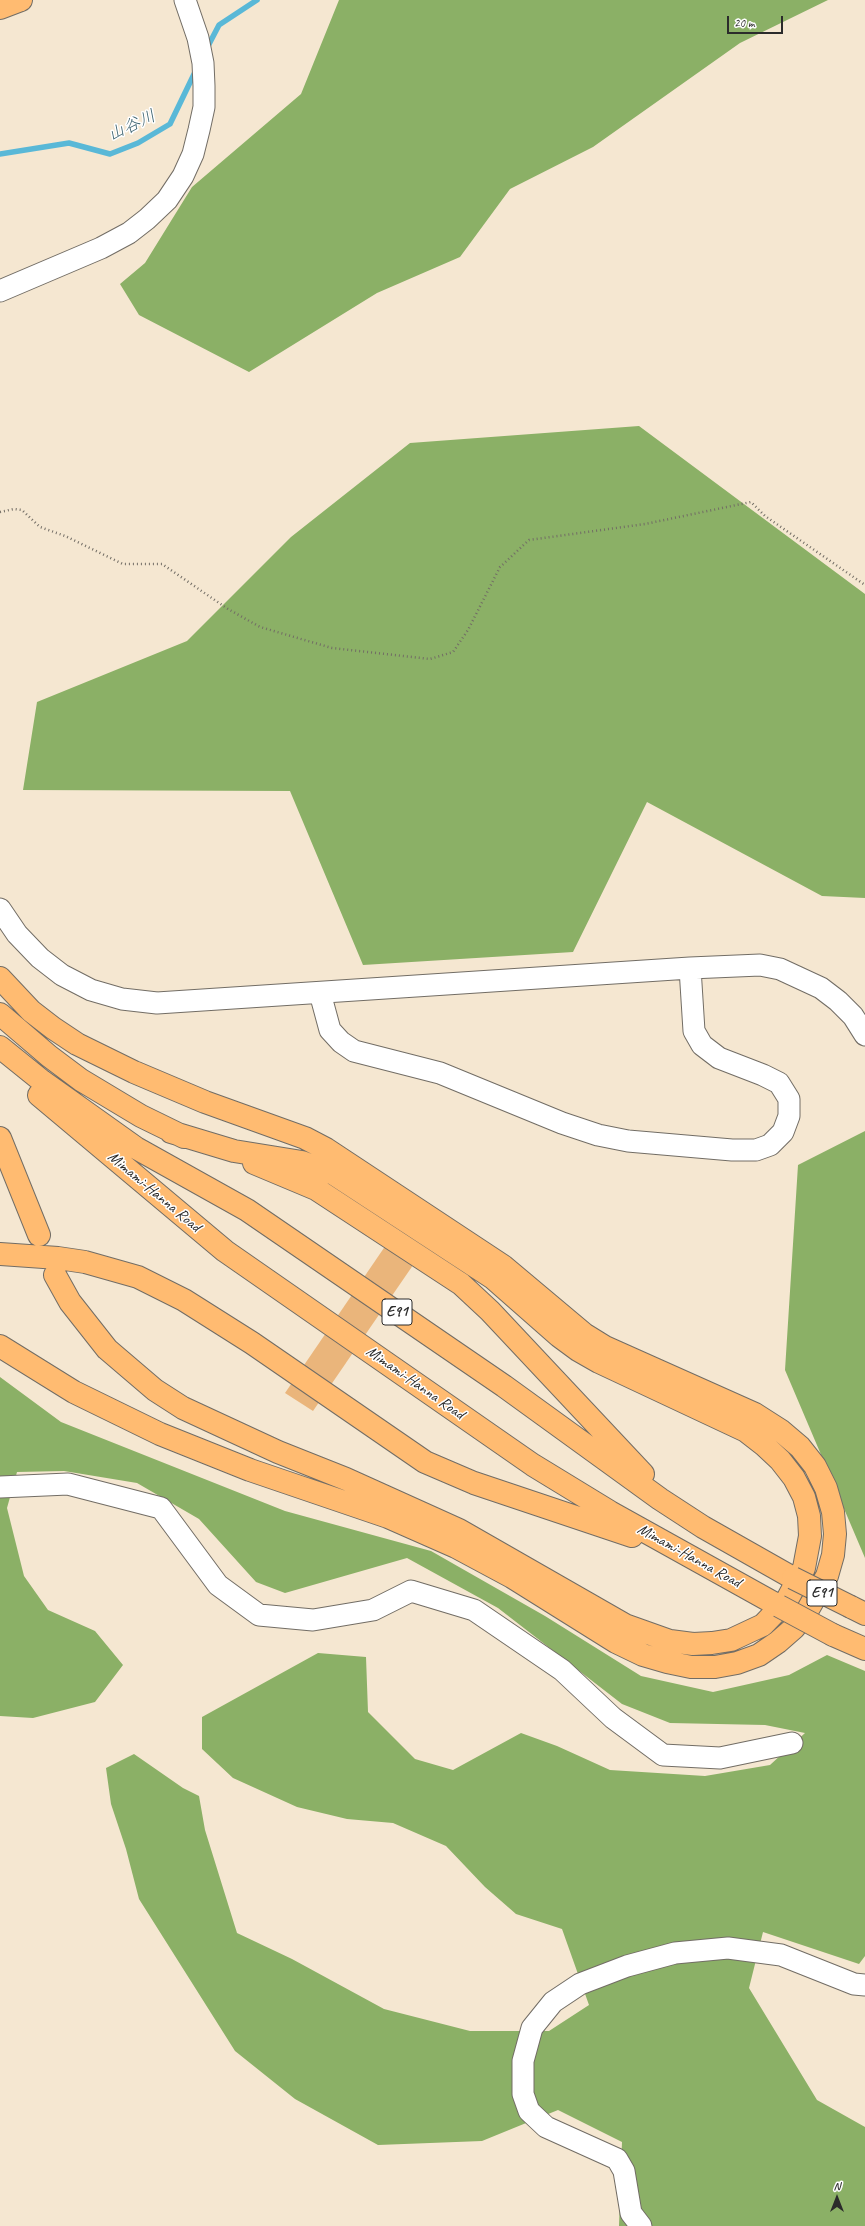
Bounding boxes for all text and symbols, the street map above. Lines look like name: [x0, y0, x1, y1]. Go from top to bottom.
scale bar: [729, 8, 785, 34]
text: 20 m: [734, 15, 754, 31]
water label: 山谷川: [105, 106, 159, 146]
street label: Mimami-Hanna Road: [104, 1148, 204, 1236]
road number: E91: [382, 1299, 412, 1325]
street label: Mimami-Hanna Road: [362, 1342, 468, 1424]
street label: Mimami-Hanna Road: [634, 1520, 744, 1592]
road number: E91: [807, 1580, 837, 1606]
north arrow: [817, 2178, 857, 2218]
text: N: [834, 2179, 840, 2193]

